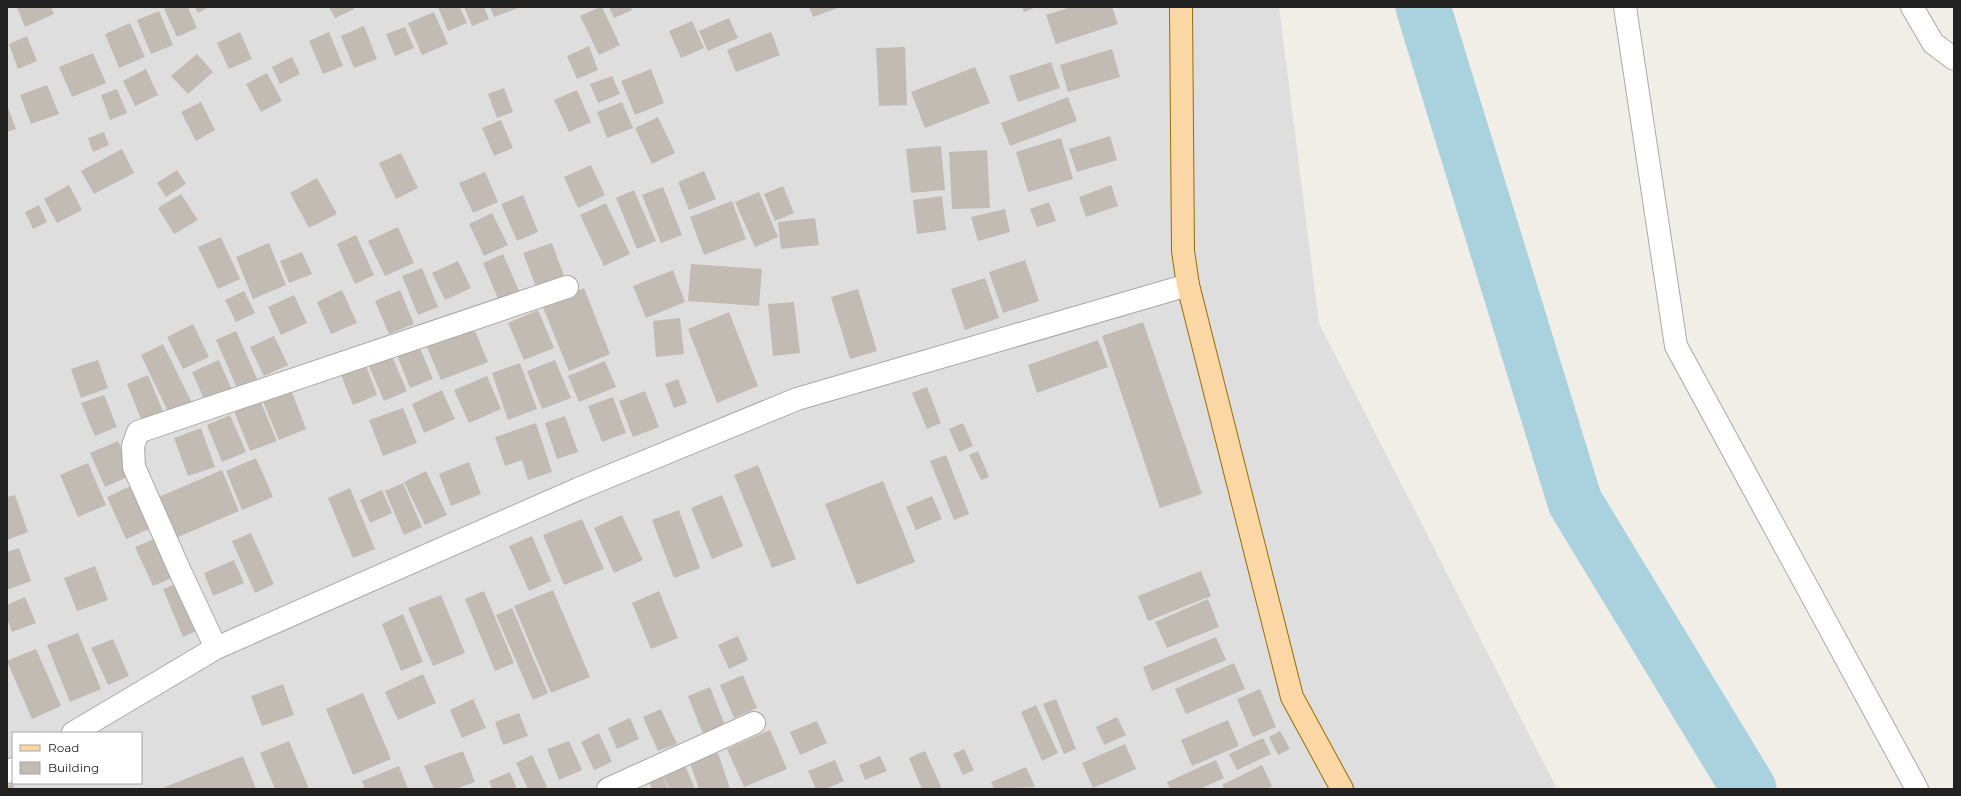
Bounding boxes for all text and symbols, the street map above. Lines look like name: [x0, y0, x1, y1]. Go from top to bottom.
legend: [12, 732, 142, 784]
text: Road: [48, 740, 79, 755]
text: Building: [48, 760, 99, 775]

